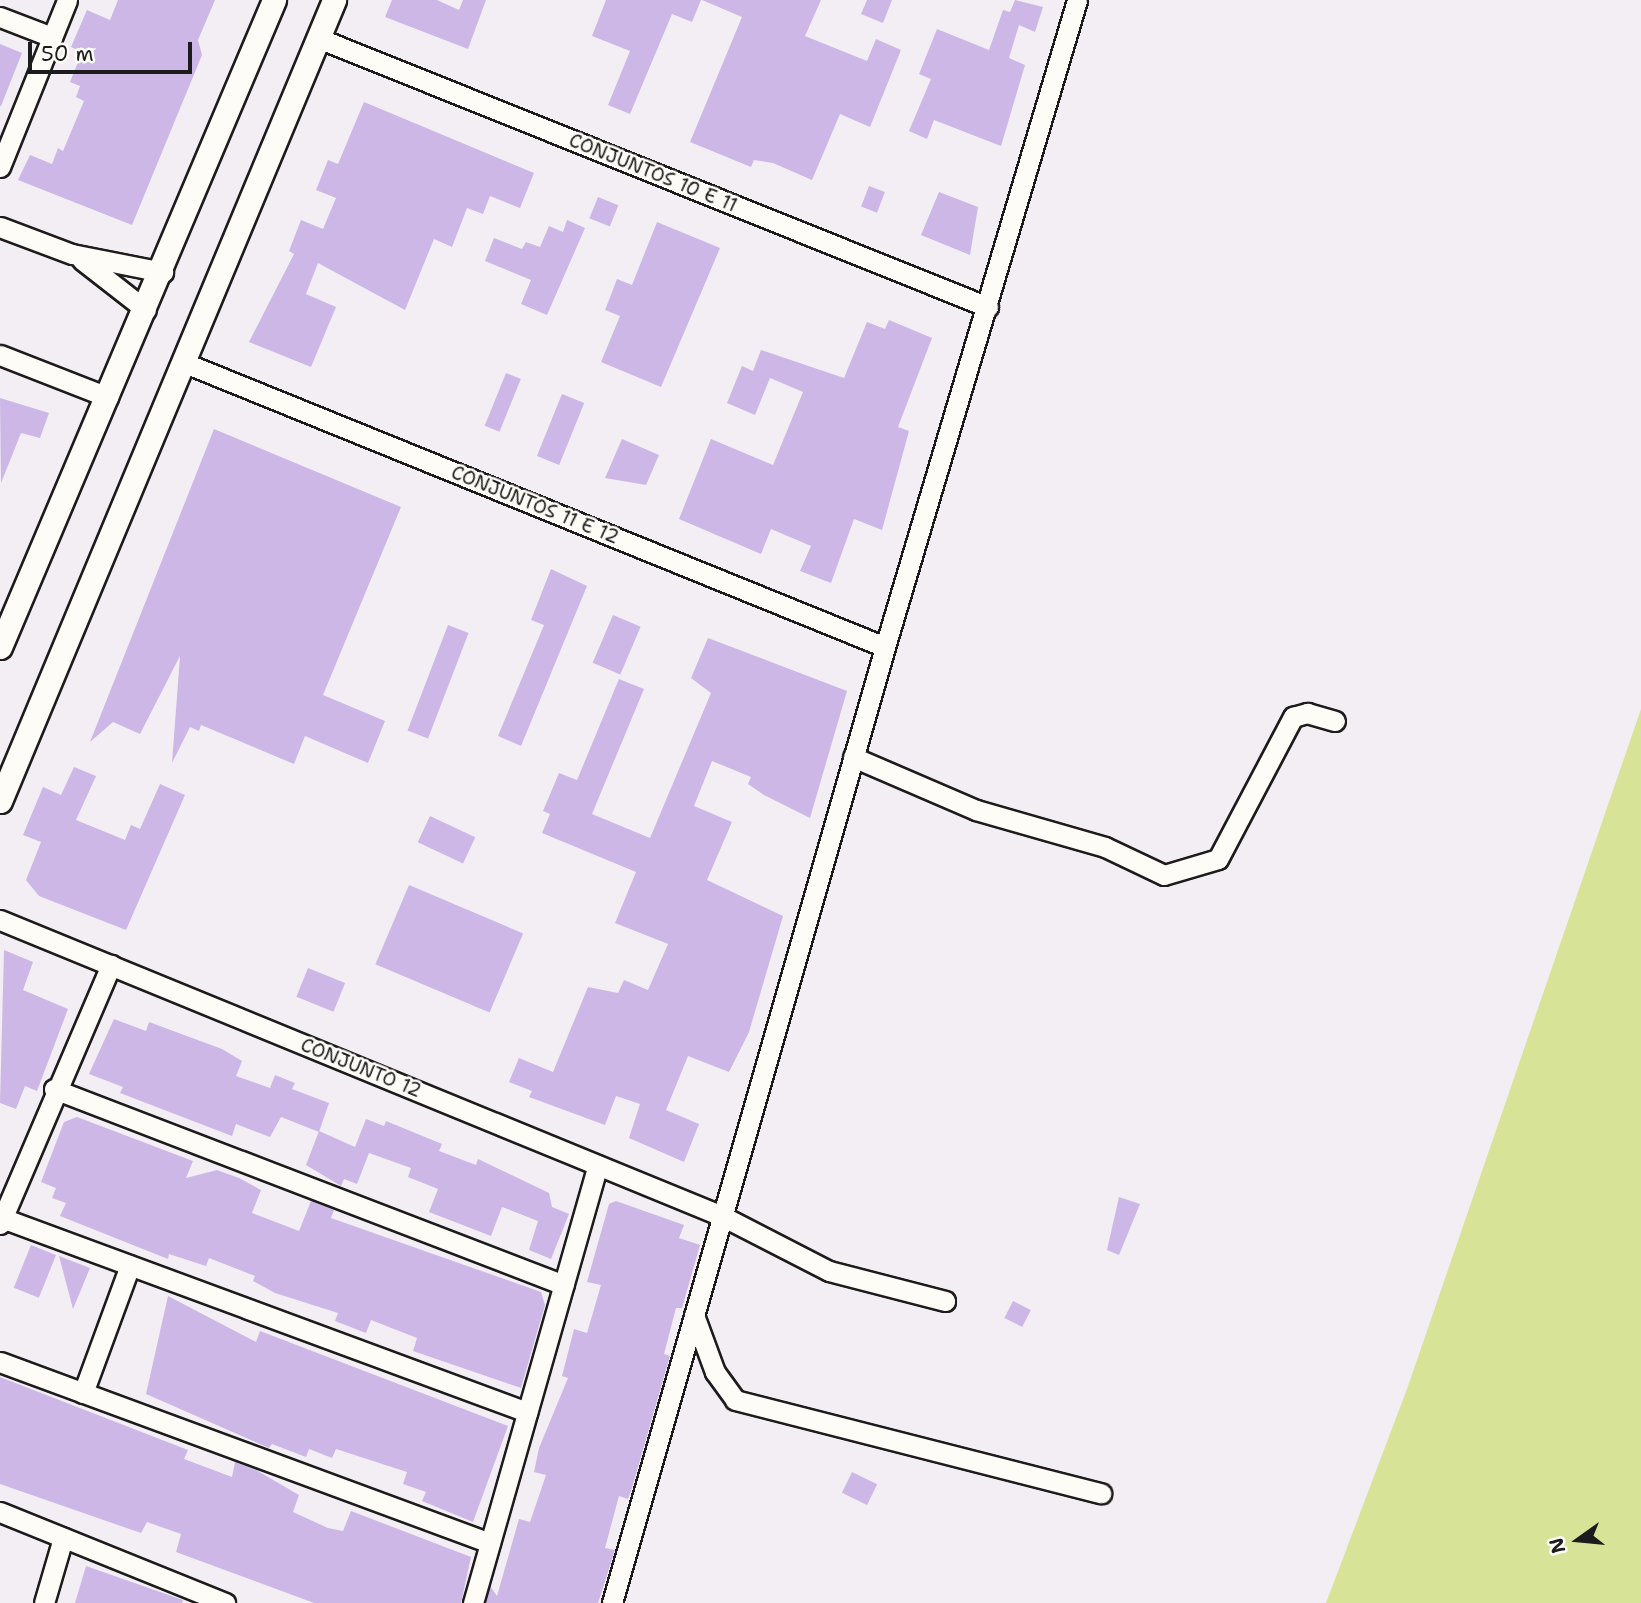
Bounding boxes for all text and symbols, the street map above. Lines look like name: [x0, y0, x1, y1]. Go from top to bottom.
scale bar: [32, 28, 196, 72]
text: 50 m: [41, 40, 94, 68]
street label: CONJUNTOS 10 E 11: [566, 129, 740, 217]
street label: CONJUNTOS 11 E 12: [448, 461, 622, 549]
street label: CONJUNTO 12: [297, 1033, 425, 1103]
north arrow: [1543, 1505, 1613, 1575]
text: N: [1543, 1535, 1571, 1556]

